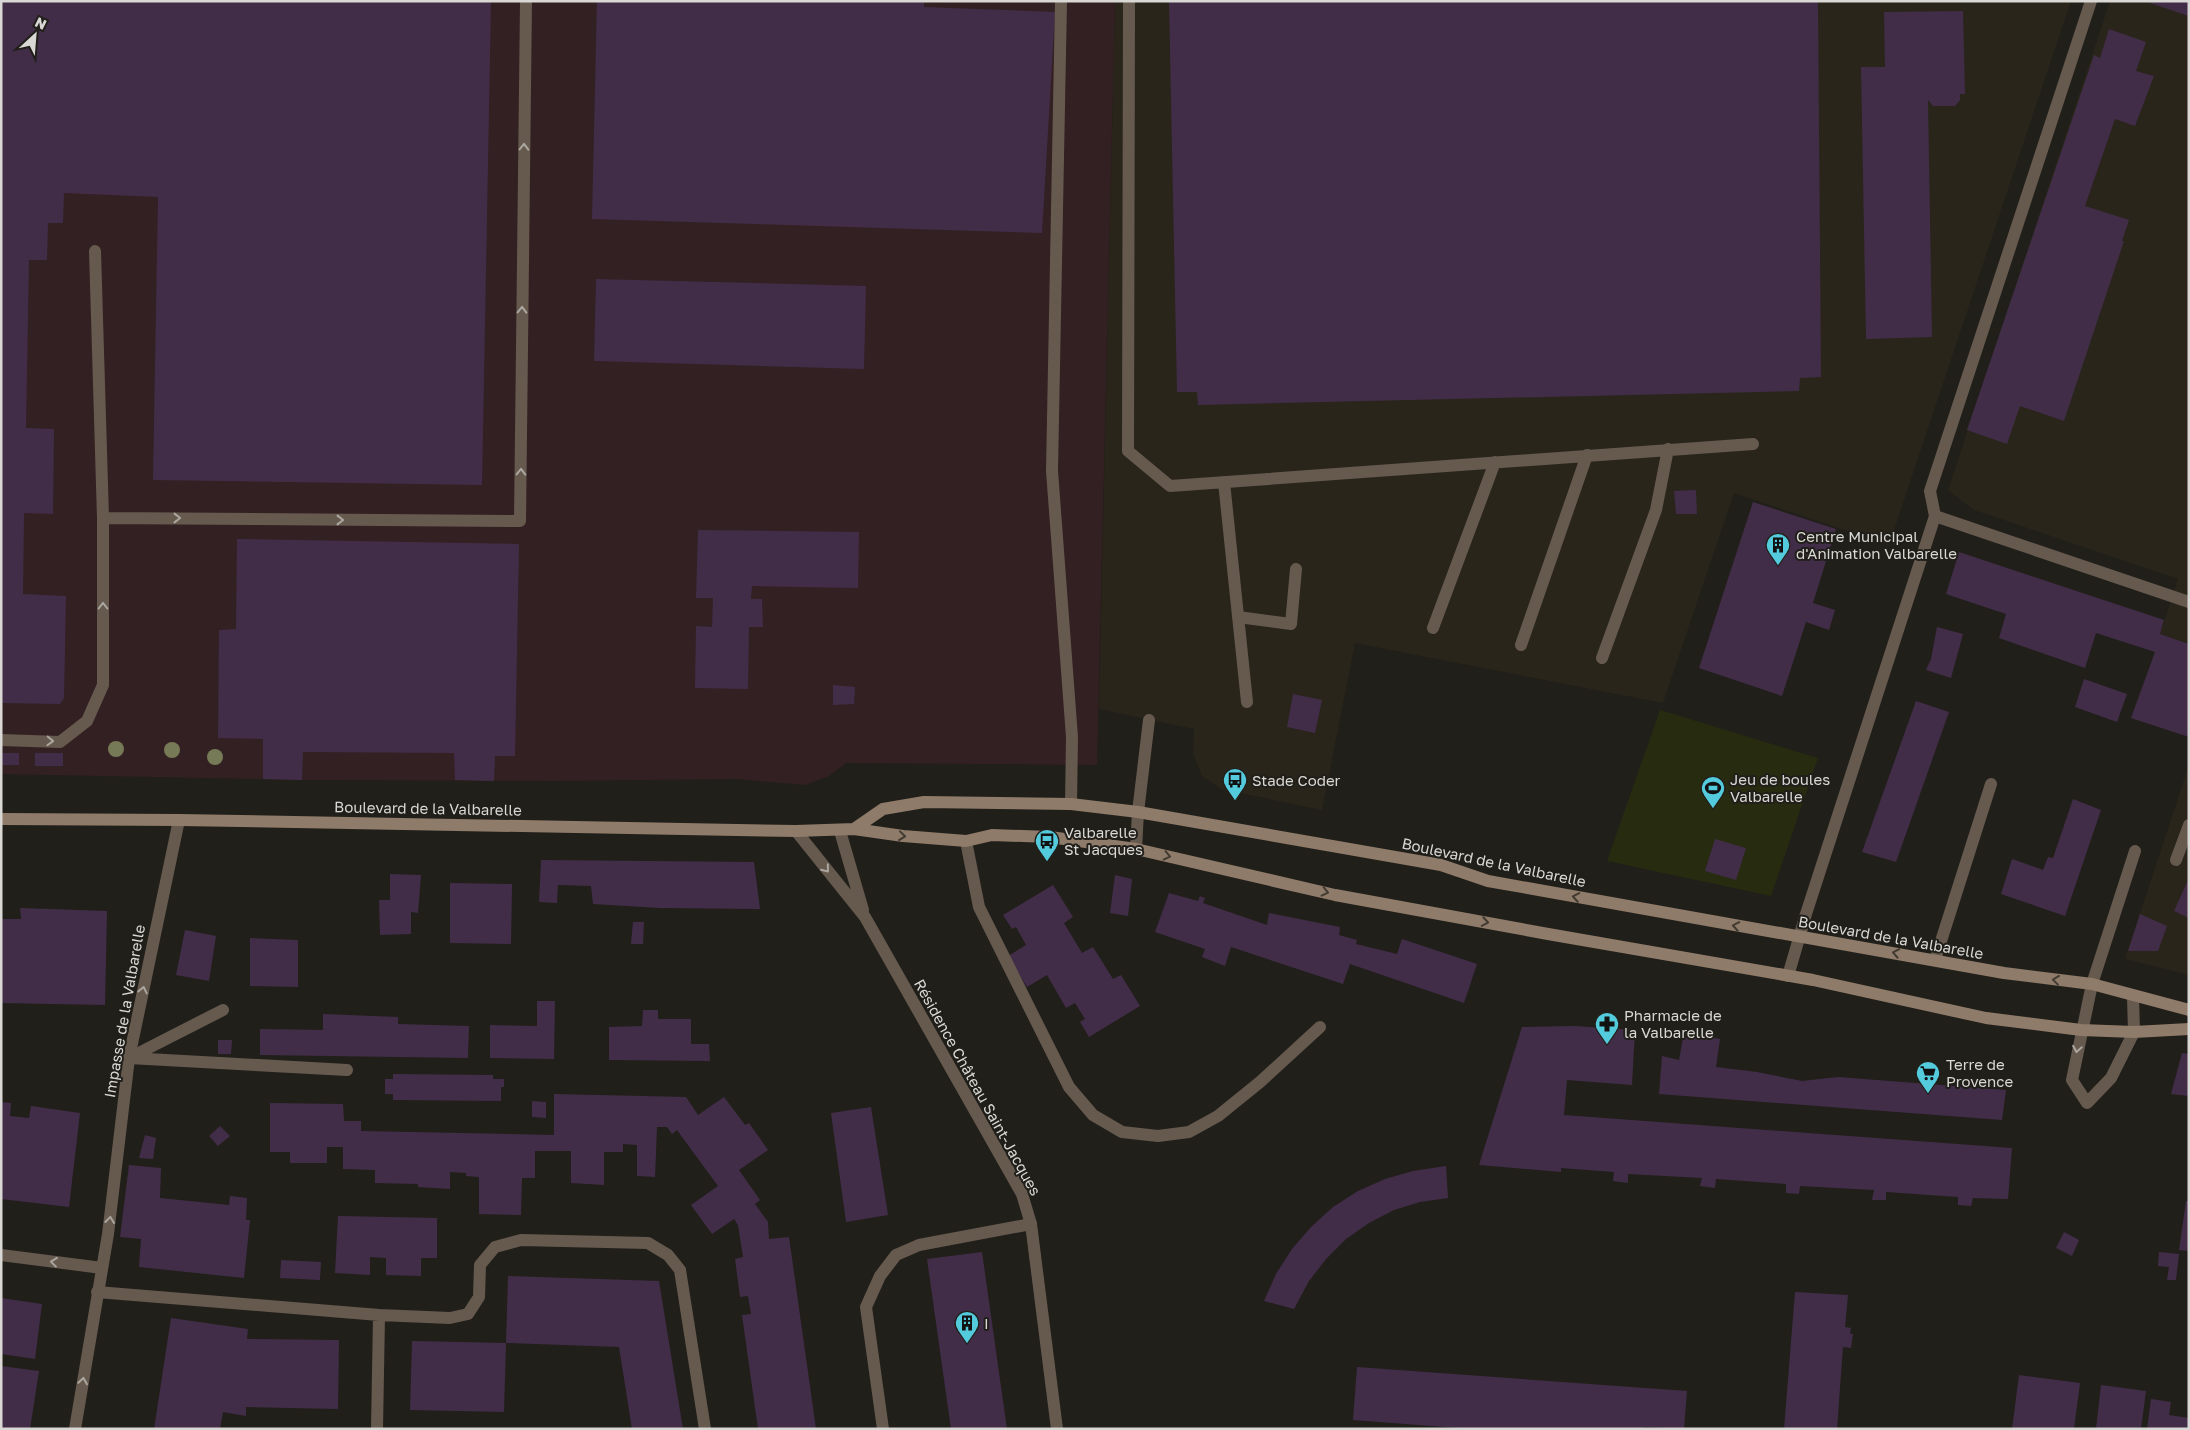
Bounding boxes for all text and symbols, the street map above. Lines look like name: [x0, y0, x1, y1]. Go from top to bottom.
north arrow: [10, 10, 60, 60]
text: N: [32, 13, 49, 33]
one-way arrow: [519, 143, 529, 150]
one-way arrow: [517, 305, 528, 313]
one-way arrow: [516, 468, 526, 476]
one-way arrow: [174, 513, 182, 523]
one-way arrow: [336, 515, 344, 525]
place label: Centre Municipal d'Animation Valbarelle: [1796, 527, 1957, 562]
building icon: Centre Municipal d'Animation Valbarelle: [1765, 532, 1791, 566]
one-way arrow: [98, 601, 108, 609]
one-way arrow: [46, 736, 54, 747]
bus stop icon: Stade Coder: [1222, 767, 1248, 801]
place label: Jeu de boules Valbarelle: [1730, 770, 1830, 805]
place label: Stade Coder: [1252, 771, 1341, 789]
sports icon: Jeu de boules Valbarelle: [1700, 775, 1726, 809]
street label: Boulevard de la Valbarelle: [334, 797, 522, 819]
place label: Valbarelle St Jacques: [1064, 823, 1143, 858]
bus stop icon: Valbarelle St Jacques: [1034, 828, 1060, 862]
one-way arrow: [898, 830, 906, 841]
street label: Boulevard de la Valbarelle: [1400, 834, 1588, 890]
one-way arrow: [1162, 850, 1171, 861]
one-way arrow: [821, 864, 830, 873]
one-way arrow: [1321, 886, 1330, 897]
one-way arrow: [1571, 893, 1580, 903]
street label: Boulevard de la Valbarelle: [1797, 912, 1985, 962]
one-way arrow: [1481, 917, 1489, 927]
one-way arrow: [1731, 921, 1740, 931]
street label: Impasse de la Valbarelle: [100, 923, 148, 1099]
one-way arrow: [1892, 948, 1900, 958]
one-way arrow: [2052, 975, 2060, 986]
street label: Résidence Château Saint-Jacques: [911, 976, 1045, 1198]
one-way arrow: [137, 986, 148, 995]
place label: Pharmacie de la Valbarelle: [1624, 1006, 1722, 1041]
pharmacy icon: Pharmacie de la Valbarelle: [1594, 1011, 1620, 1045]
one-way arrow: [2073, 1044, 2083, 1053]
place label: Terre de Provence: [1946, 1055, 2013, 1090]
supermarket icon: Terre de Provence: [1915, 1060, 1941, 1094]
one-way arrow: [104, 1216, 115, 1224]
one-way arrow: [49, 1257, 57, 1268]
building icon: I: [954, 1310, 980, 1344]
place label: I: [984, 1314, 989, 1332]
one-way arrow: [77, 1376, 88, 1384]

